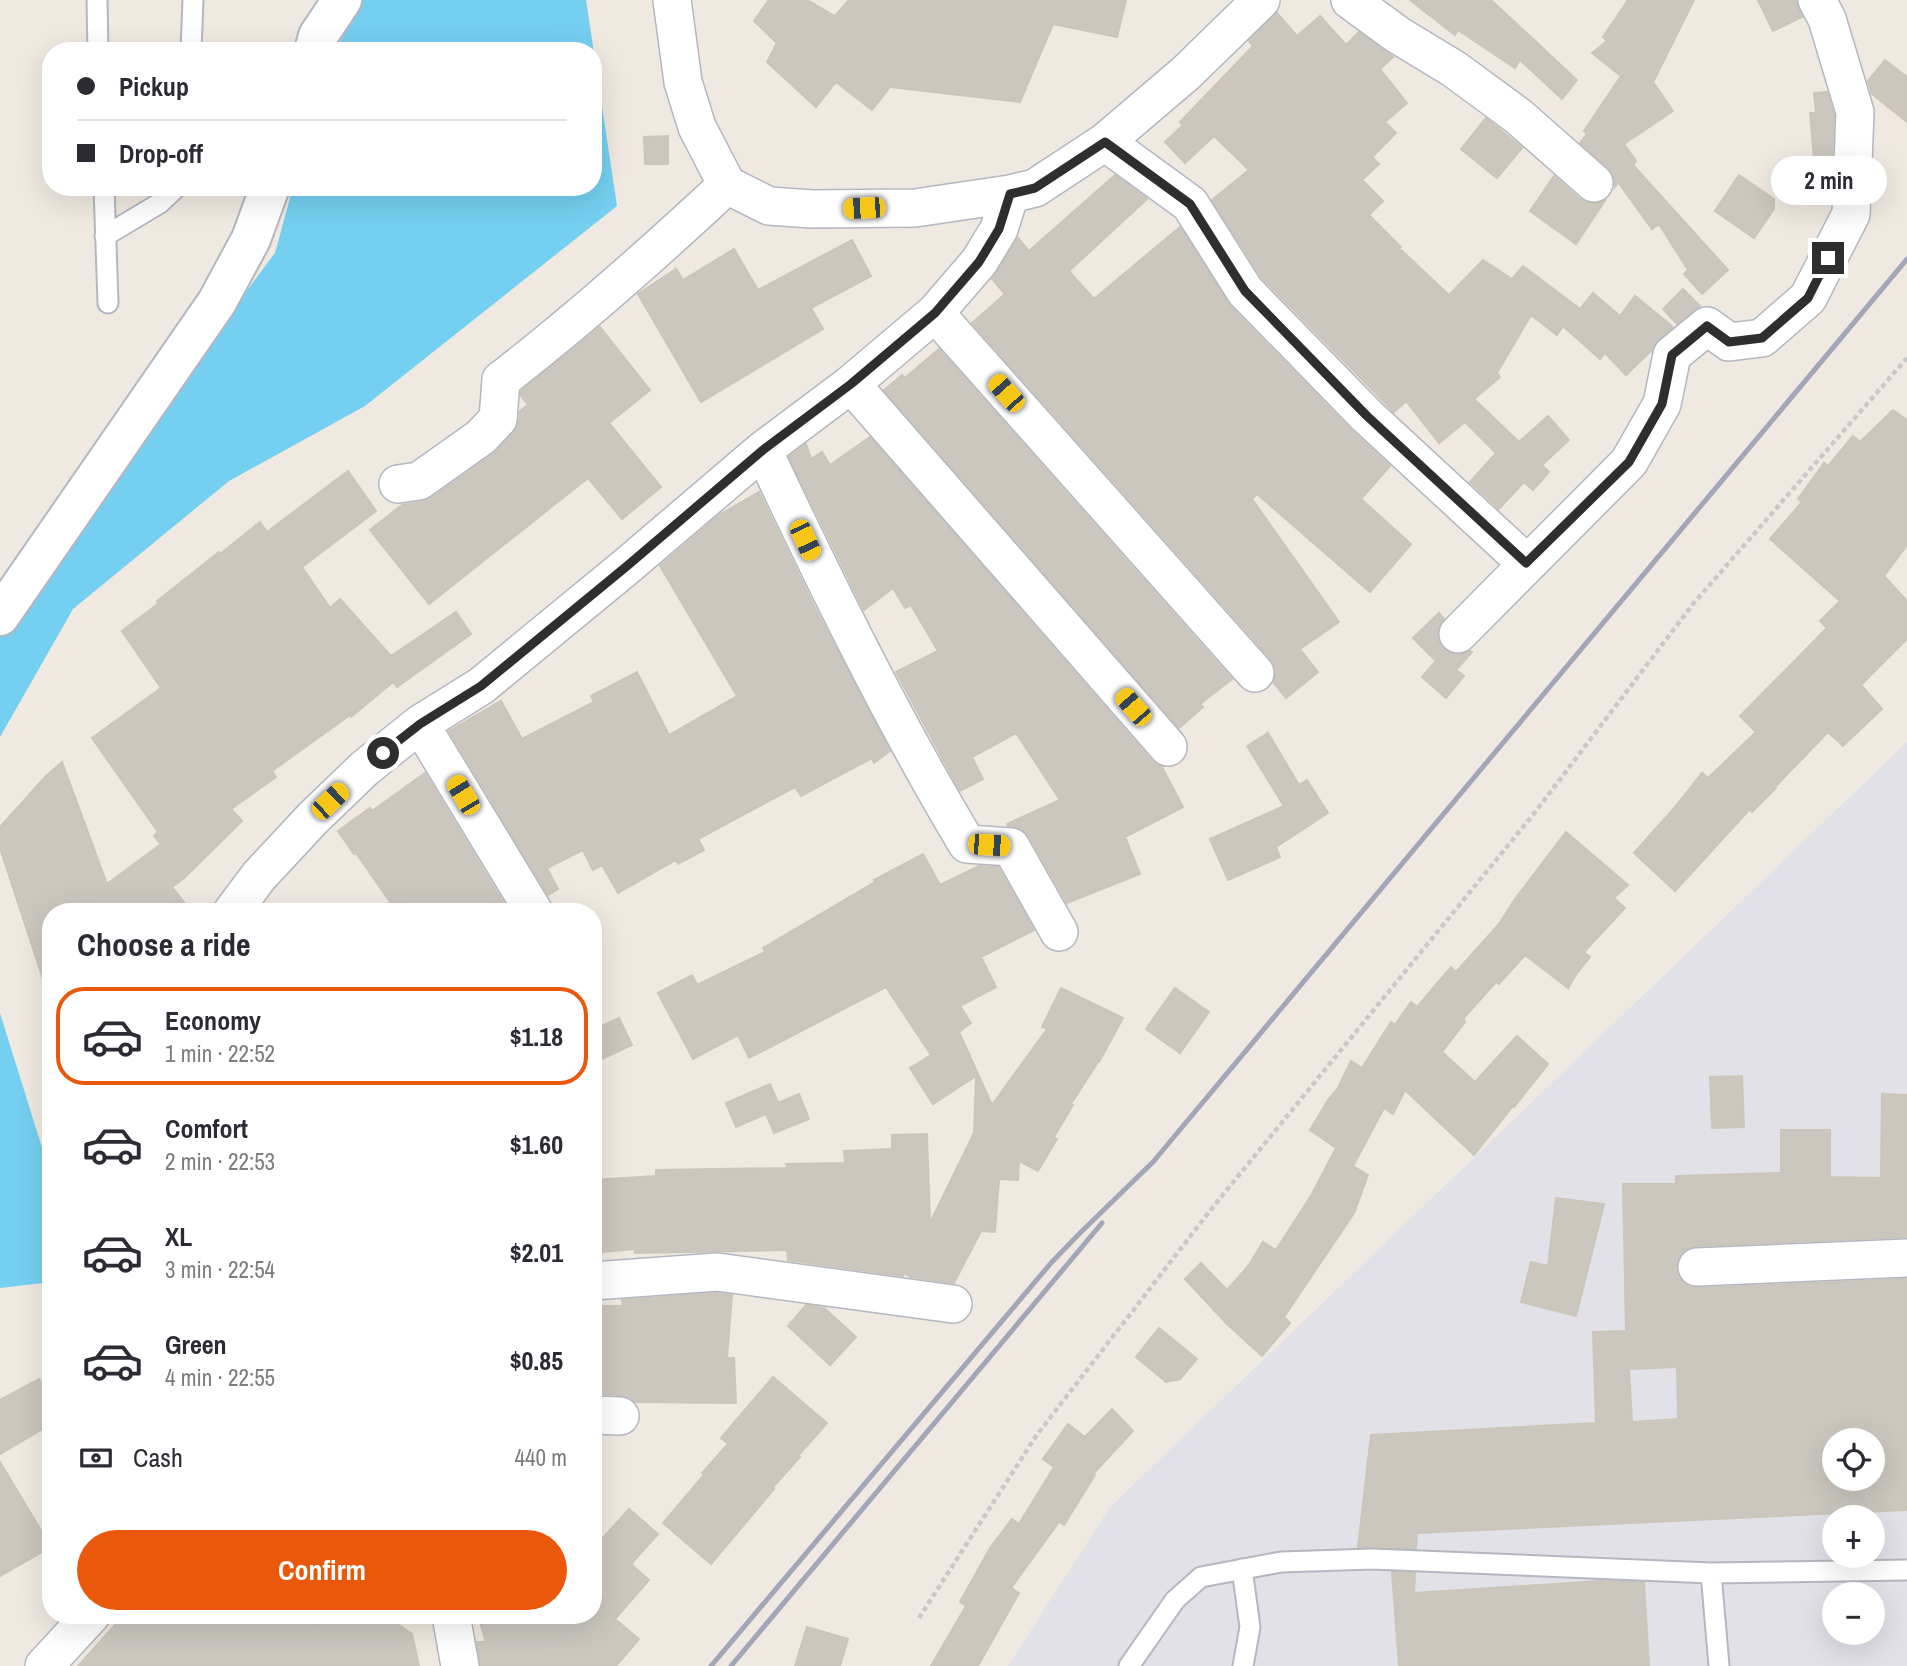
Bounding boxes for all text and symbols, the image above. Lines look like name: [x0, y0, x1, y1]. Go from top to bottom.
text: Pickup: [119, 69, 189, 104]
text: Drop-off: [119, 136, 203, 171]
callout: 2 min: [1770, 156, 1886, 205]
text: 2 min: [1804, 165, 1854, 196]
car: [843, 197, 886, 219]
route end: [1812, 242, 1844, 274]
car: [985, 370, 1028, 416]
car: [787, 517, 824, 563]
car: [1112, 684, 1155, 730]
route start: [367, 737, 399, 769]
car: [444, 772, 483, 818]
car: [308, 779, 353, 823]
car: [968, 833, 1011, 857]
text: Choose a ride: [77, 923, 251, 966]
text: Economy: [165, 1003, 261, 1038]
icon: car: [81, 1005, 144, 1068]
text: $1.18: [510, 1019, 563, 1054]
text: 1 min · 22:52: [165, 1038, 275, 1069]
text: Comfort: [165, 1111, 248, 1146]
icon: car: [81, 1113, 144, 1176]
text: $1.60: [510, 1127, 563, 1162]
text: 2 min · 22:53: [165, 1146, 275, 1177]
text: XL: [165, 1219, 192, 1254]
icon: car: [81, 1221, 144, 1284]
text: $2.01: [510, 1235, 563, 1270]
text: 3 min · 22:54: [165, 1254, 275, 1285]
text: Green: [165, 1327, 227, 1362]
icon: car: [81, 1329, 144, 1392]
text: $0.85: [510, 1343, 563, 1378]
text: 4 min · 22:55: [165, 1362, 275, 1393]
map controls: [1822, 1428, 1885, 1645]
button: locate: [1822, 1428, 1885, 1491]
icon: cash: [77, 1439, 115, 1477]
text: Cash: [133, 1440, 183, 1475]
text: 440 m: [515, 1442, 567, 1473]
button: +: [1822, 1505, 1885, 1568]
button: Confirm: [77, 1530, 567, 1610]
button: −: [1822, 1582, 1885, 1645]

